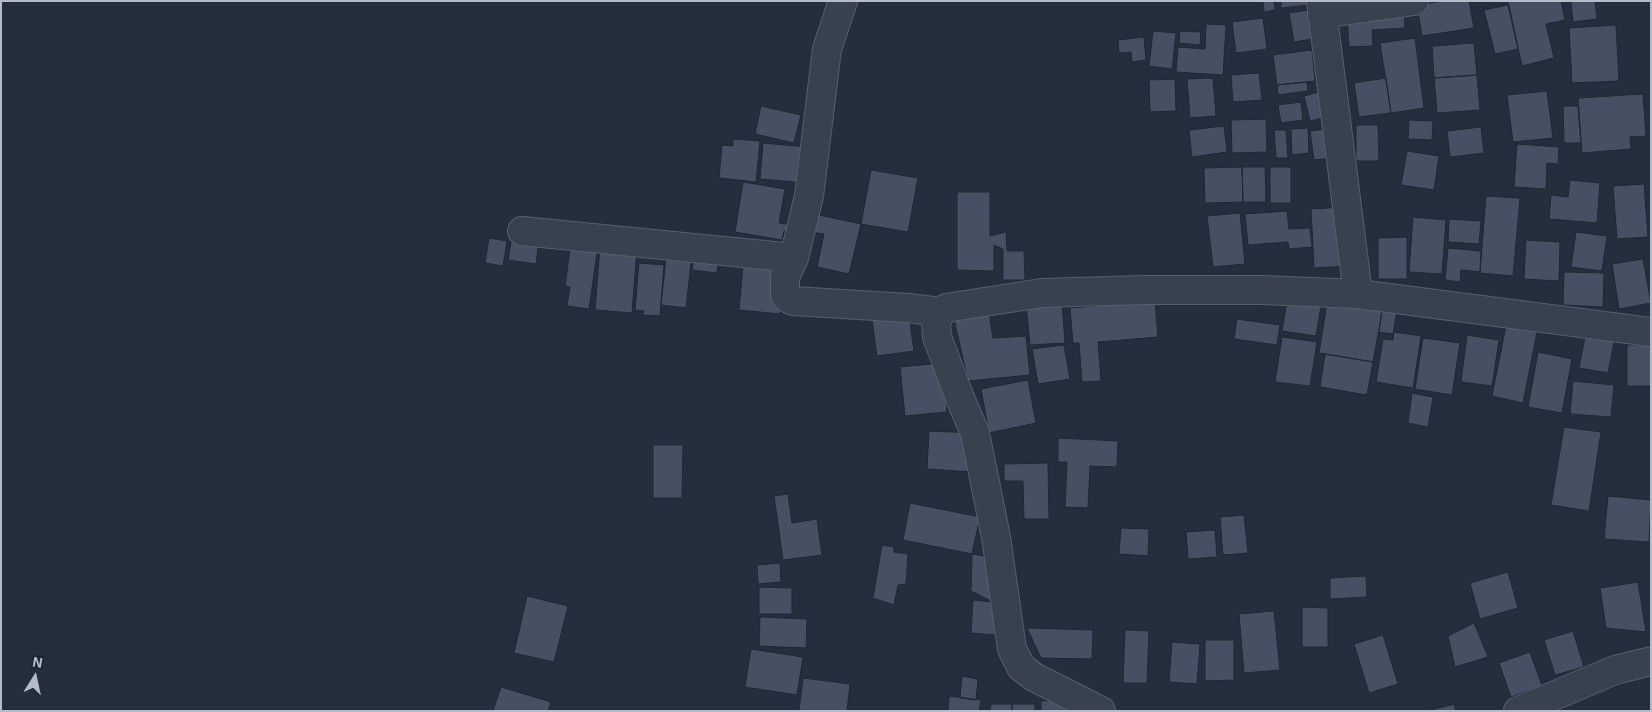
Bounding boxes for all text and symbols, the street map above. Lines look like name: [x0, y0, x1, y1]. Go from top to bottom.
north arrow: [10, 652, 60, 702]
text: N: [31, 652, 44, 671]

